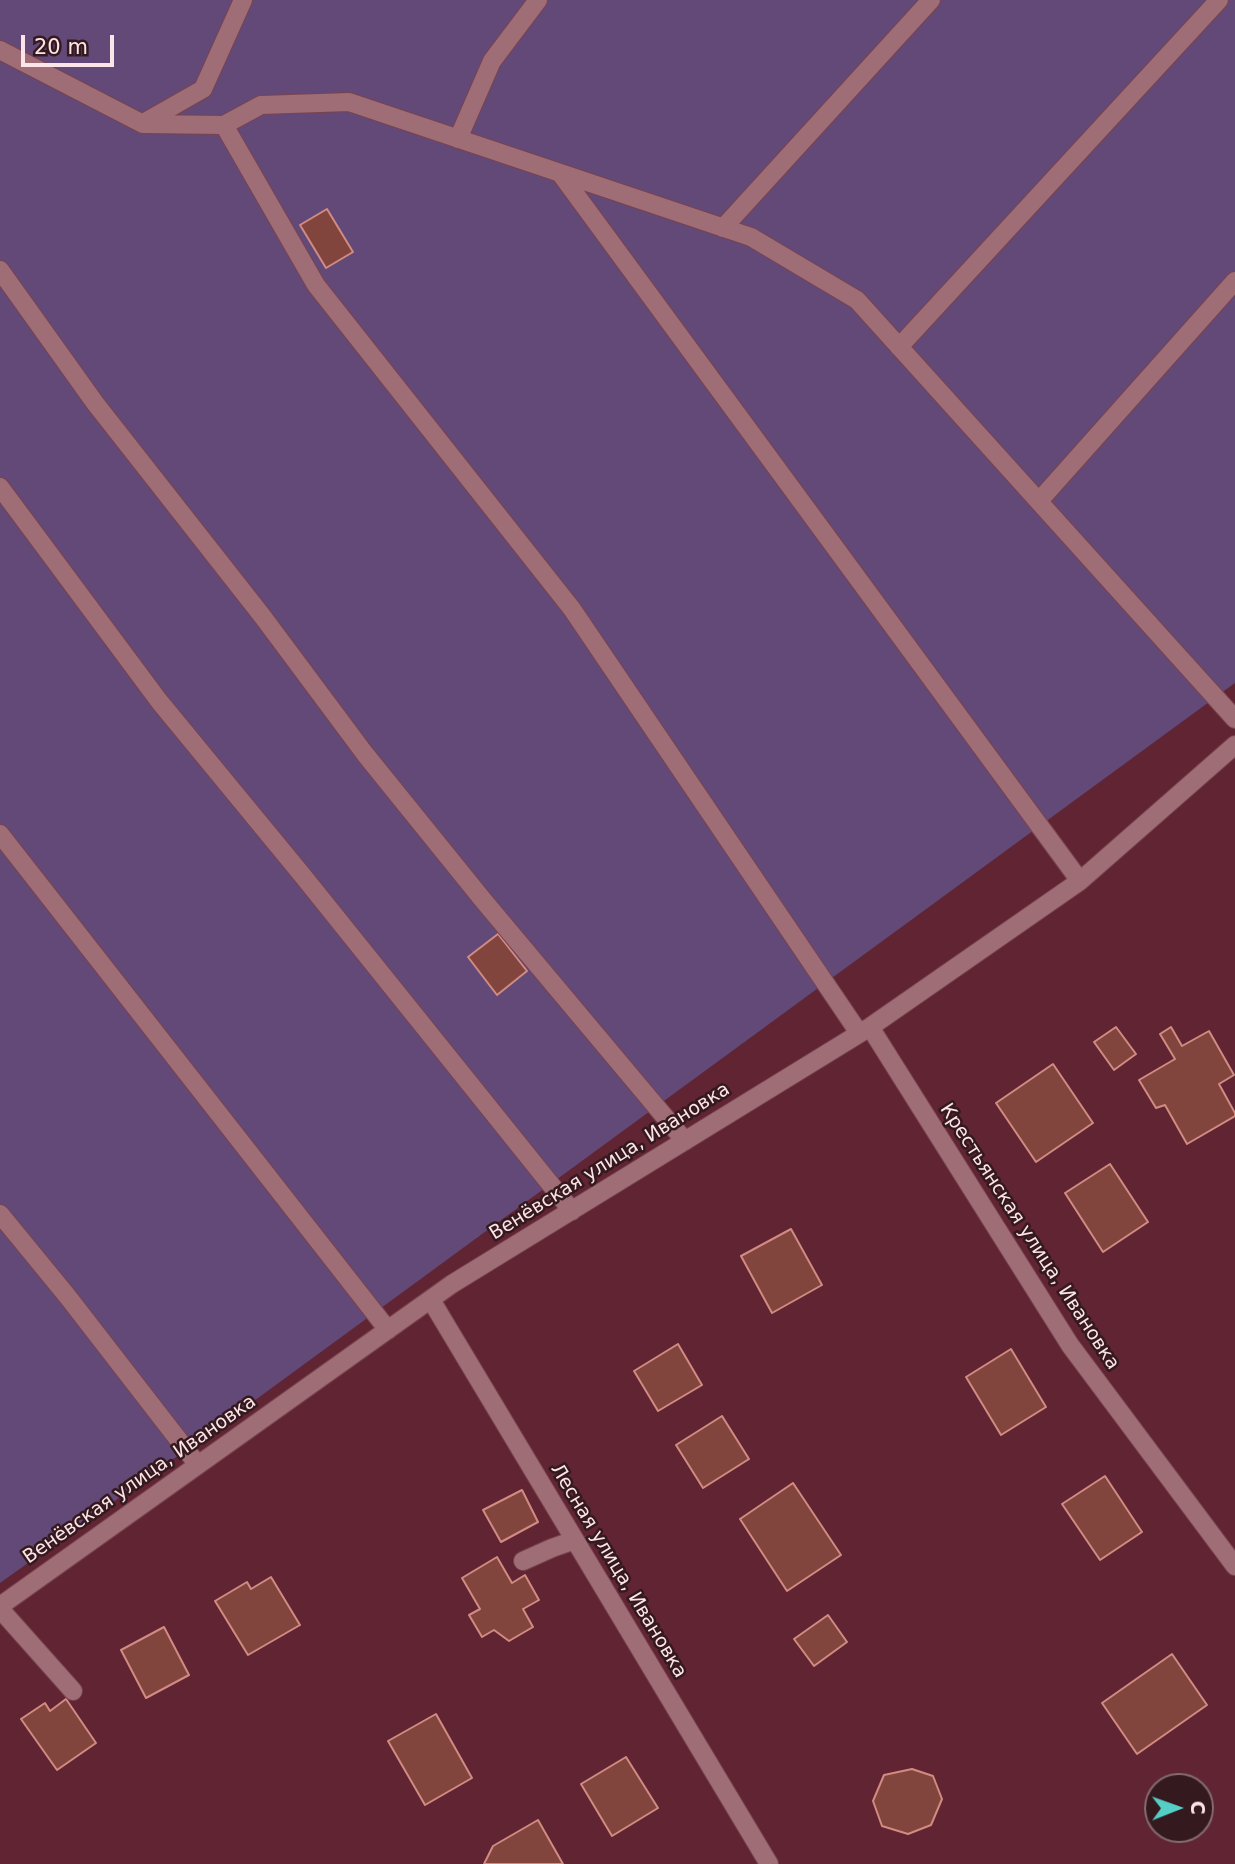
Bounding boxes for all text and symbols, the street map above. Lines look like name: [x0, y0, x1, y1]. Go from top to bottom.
scale bar: [24, 21, 117, 65]
text: 20 m: [34, 35, 88, 59]
street label: Венёвская улица, Ивановка: [486, 1078, 734, 1246]
street label: Крестьянская улица, Ивановка: [934, 1100, 1124, 1374]
street label: Венёвская улица, Ивановка: [19, 1391, 261, 1569]
street label: Лесная улица, Ивановка: [545, 1460, 691, 1682]
north arrow: [1144, 1773, 1214, 1843]
text: С: [1187, 1800, 1209, 1815]

